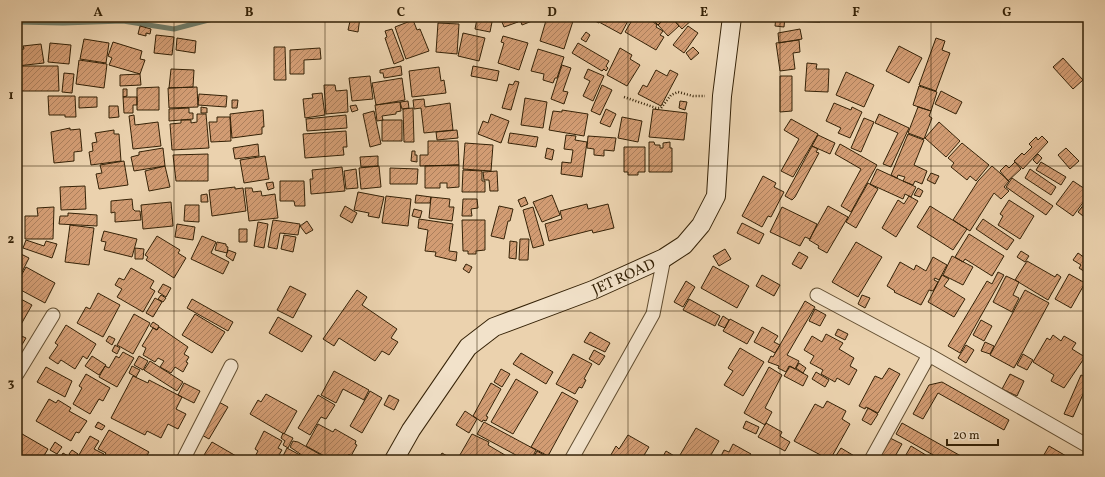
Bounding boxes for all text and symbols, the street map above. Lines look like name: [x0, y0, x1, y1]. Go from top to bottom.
text: A: [93, 4, 103, 22]
text: B: [245, 4, 254, 22]
text: C: [397, 4, 405, 22]
text: D: [547, 4, 557, 22]
text: E: [700, 4, 708, 22]
text: F: [852, 4, 860, 22]
text: G: [1002, 4, 1012, 22]
text: 1: [8, 87, 14, 105]
text: 2: [8, 231, 15, 249]
street label: JET ROAD: [589, 254, 659, 301]
text: 3: [8, 375, 15, 393]
scale bar: [947, 421, 998, 447]
text: 20 m: [953, 428, 980, 444]

